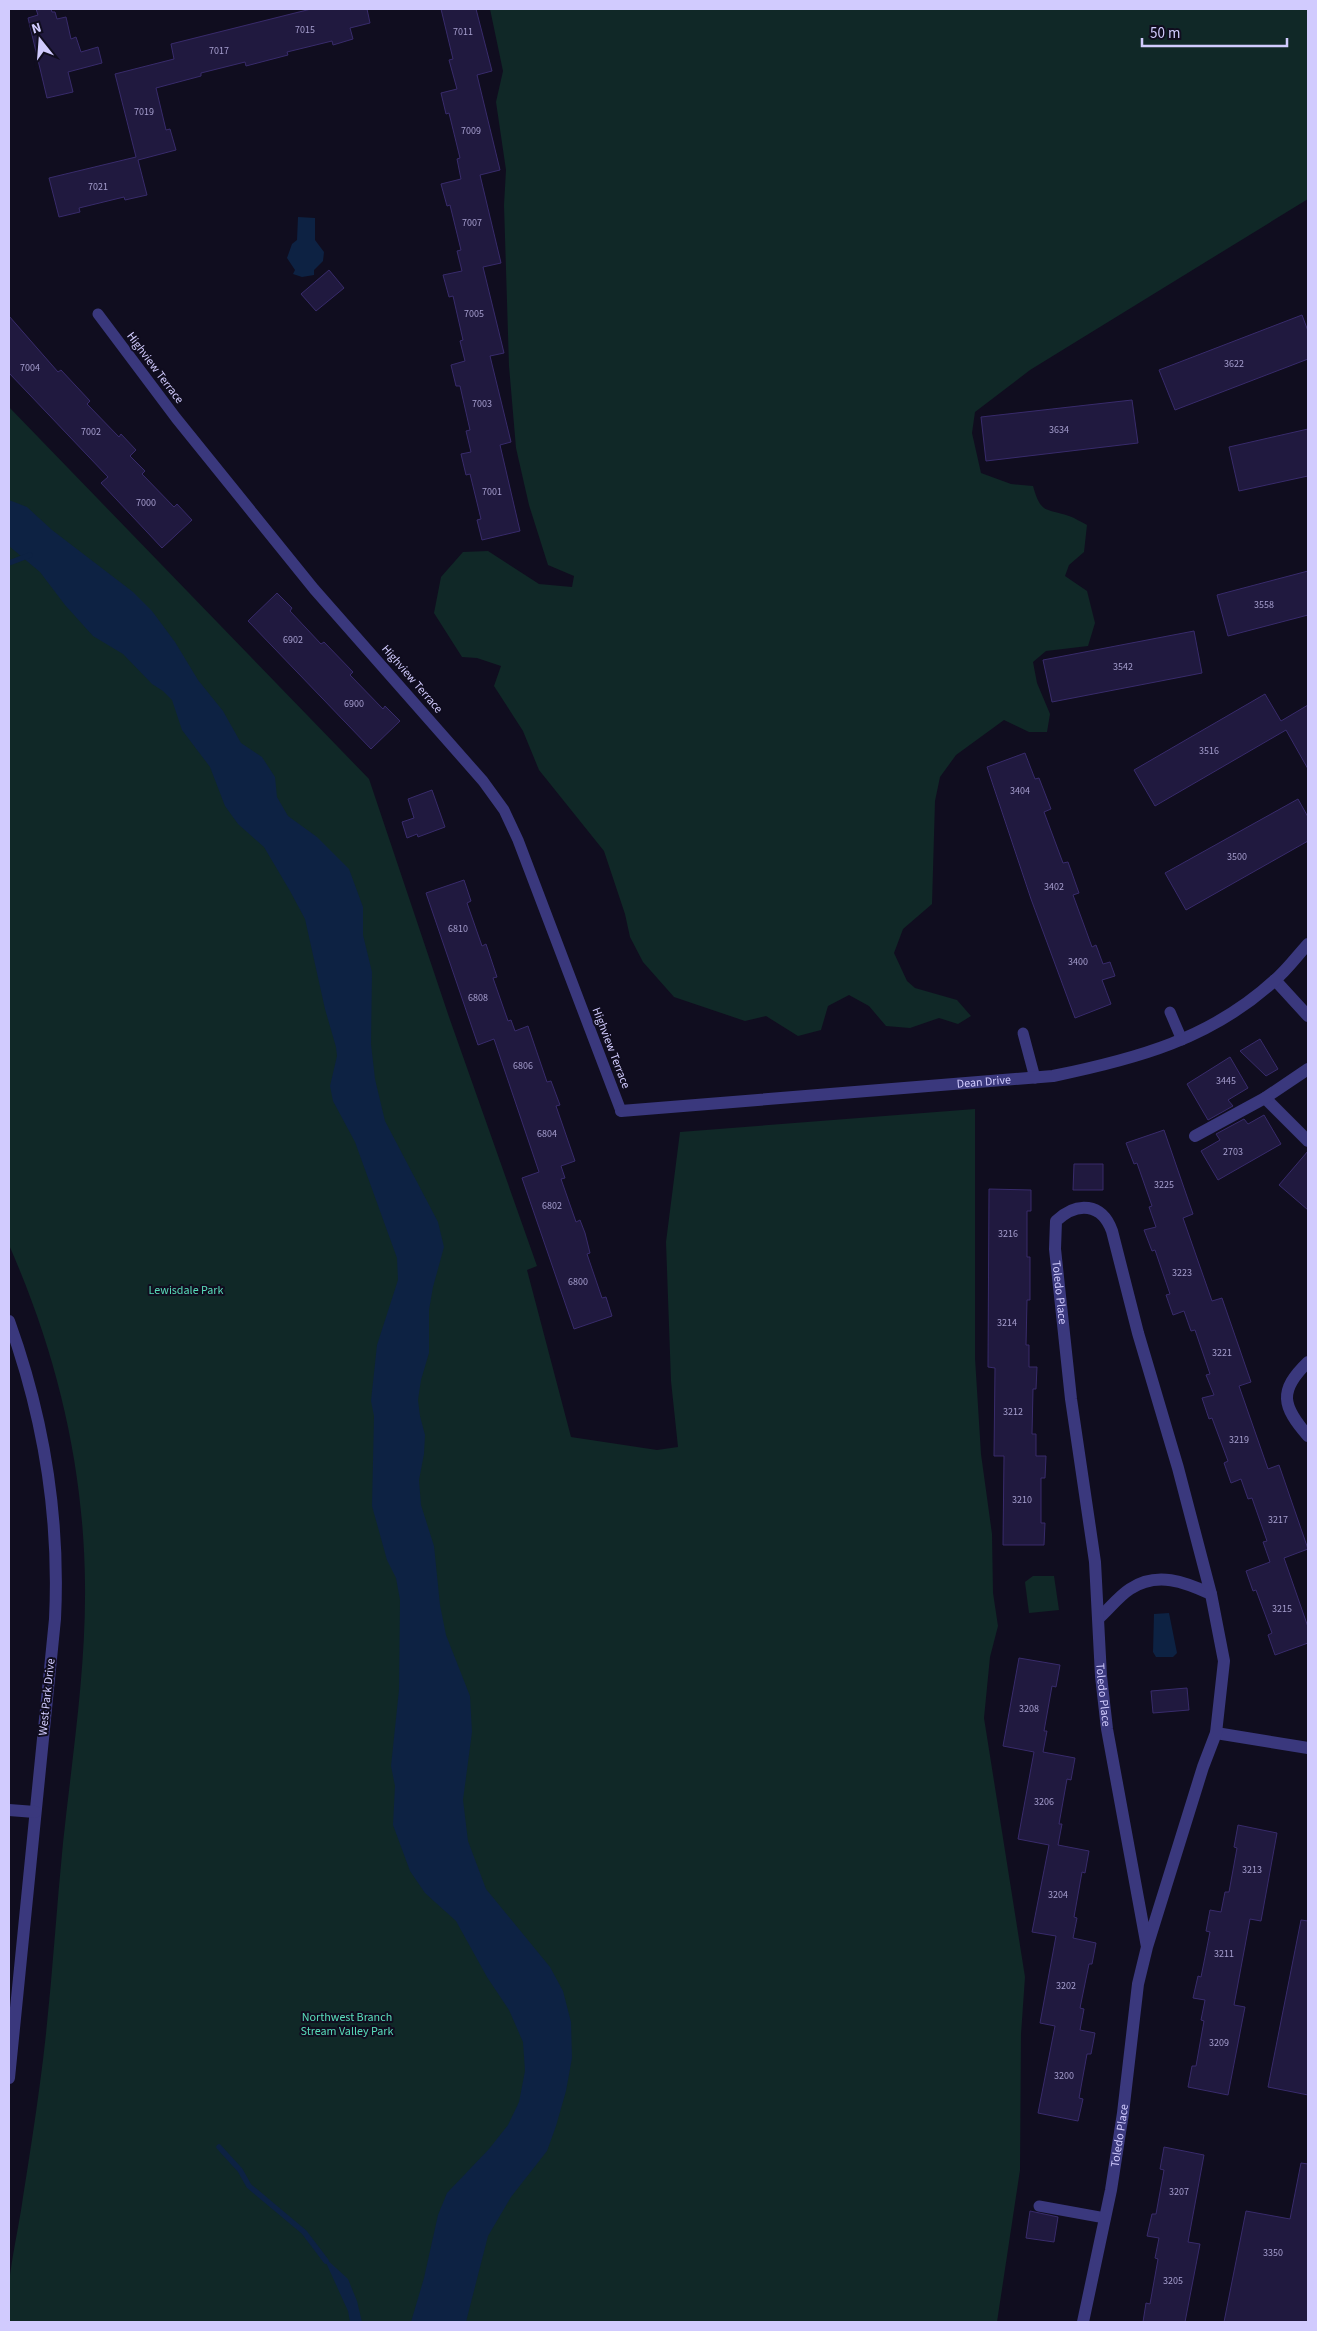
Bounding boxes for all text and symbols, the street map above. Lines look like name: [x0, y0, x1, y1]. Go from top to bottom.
north arrow: [15, 15, 65, 65]
scale bar: [1142, 15, 1287, 47]
text: N: [29, 18, 44, 39]
house number: 7015: [295, 23, 315, 37]
text: 50 m: [1150, 23, 1180, 44]
house number: 7011: [453, 25, 473, 39]
house number: 7017: [209, 44, 229, 58]
house number: 7019: [134, 105, 154, 119]
house number: 7009: [461, 124, 481, 138]
house number: 7021: [88, 180, 108, 194]
house number: 7007: [462, 216, 482, 230]
house number: 7005: [464, 307, 484, 321]
street label: Highview Terrace: [122, 329, 188, 407]
house number: 3622: [1224, 357, 1244, 371]
house number: 7004: [20, 361, 40, 375]
house number: 7003: [472, 397, 492, 411]
house number: 3634: [1049, 423, 1069, 437]
house number: 7002: [81, 425, 101, 439]
house number: 7001: [482, 485, 502, 499]
house number: 7000: [136, 496, 156, 510]
house number: 3558: [1254, 598, 1274, 612]
house number: 6902: [283, 633, 303, 647]
street label: Highview Terrace: [377, 641, 447, 717]
house number: 3542: [1113, 660, 1133, 674]
house number: 6900: [344, 697, 364, 711]
house number: 3516: [1199, 744, 1219, 758]
house number: 3404: [1010, 784, 1030, 798]
house number: 3500: [1227, 850, 1247, 864]
house number: 3402: [1044, 880, 1064, 894]
house number: 6810: [448, 922, 468, 936]
house number: 3400: [1068, 955, 1088, 969]
house number: 6808: [468, 991, 488, 1005]
street label: Highview Terrace: [588, 1005, 634, 1091]
house number: 6806: [513, 1059, 533, 1073]
street label: Dean Drive: [956, 1071, 1012, 1092]
house number: 3445: [1216, 1074, 1236, 1088]
house number: 6804: [537, 1127, 557, 1141]
house number: 2703: [1223, 1145, 1243, 1159]
house number: 3225: [1154, 1178, 1174, 1192]
house number: 6802: [542, 1199, 562, 1213]
house number: 3216: [998, 1227, 1018, 1241]
street label: Toledo Place: [1048, 1260, 1071, 1325]
house number: 3223: [1172, 1266, 1192, 1280]
house number: 6800: [568, 1275, 588, 1289]
park label: Lewisdale Park: [149, 1282, 223, 1299]
house number: 3214: [997, 1316, 1017, 1330]
house number: 3221: [1212, 1346, 1232, 1360]
house number: 3212: [1003, 1405, 1023, 1419]
house number: 3219: [1229, 1433, 1249, 1447]
house number: 3210: [1012, 1493, 1032, 1507]
house number: 3217: [1268, 1513, 1288, 1527]
house number: 3215: [1272, 1602, 1292, 1616]
street label: West Park Drive: [34, 1658, 60, 1736]
street label: Toledo Place: [1092, 1663, 1115, 1728]
house number: 3208: [1019, 1702, 1039, 1716]
house number: 3206: [1034, 1795, 1054, 1809]
house number: 3213: [1242, 1863, 1262, 1877]
house number: 3204: [1048, 1888, 1068, 1902]
house number: 3211: [1214, 1947, 1234, 1961]
house number: 3202: [1056, 1979, 1076, 1993]
park label: Northwest Branch Stream Valley Park: [301, 2009, 394, 2040]
house number: 3209: [1209, 2036, 1229, 2050]
house number: 3200: [1054, 2069, 1074, 2083]
street label: Toledo Place: [1106, 2103, 1132, 2168]
house number: 3207: [1169, 2185, 1189, 2199]
house number: 3350: [1263, 2246, 1283, 2260]
house number: 3205: [1163, 2274, 1183, 2288]

